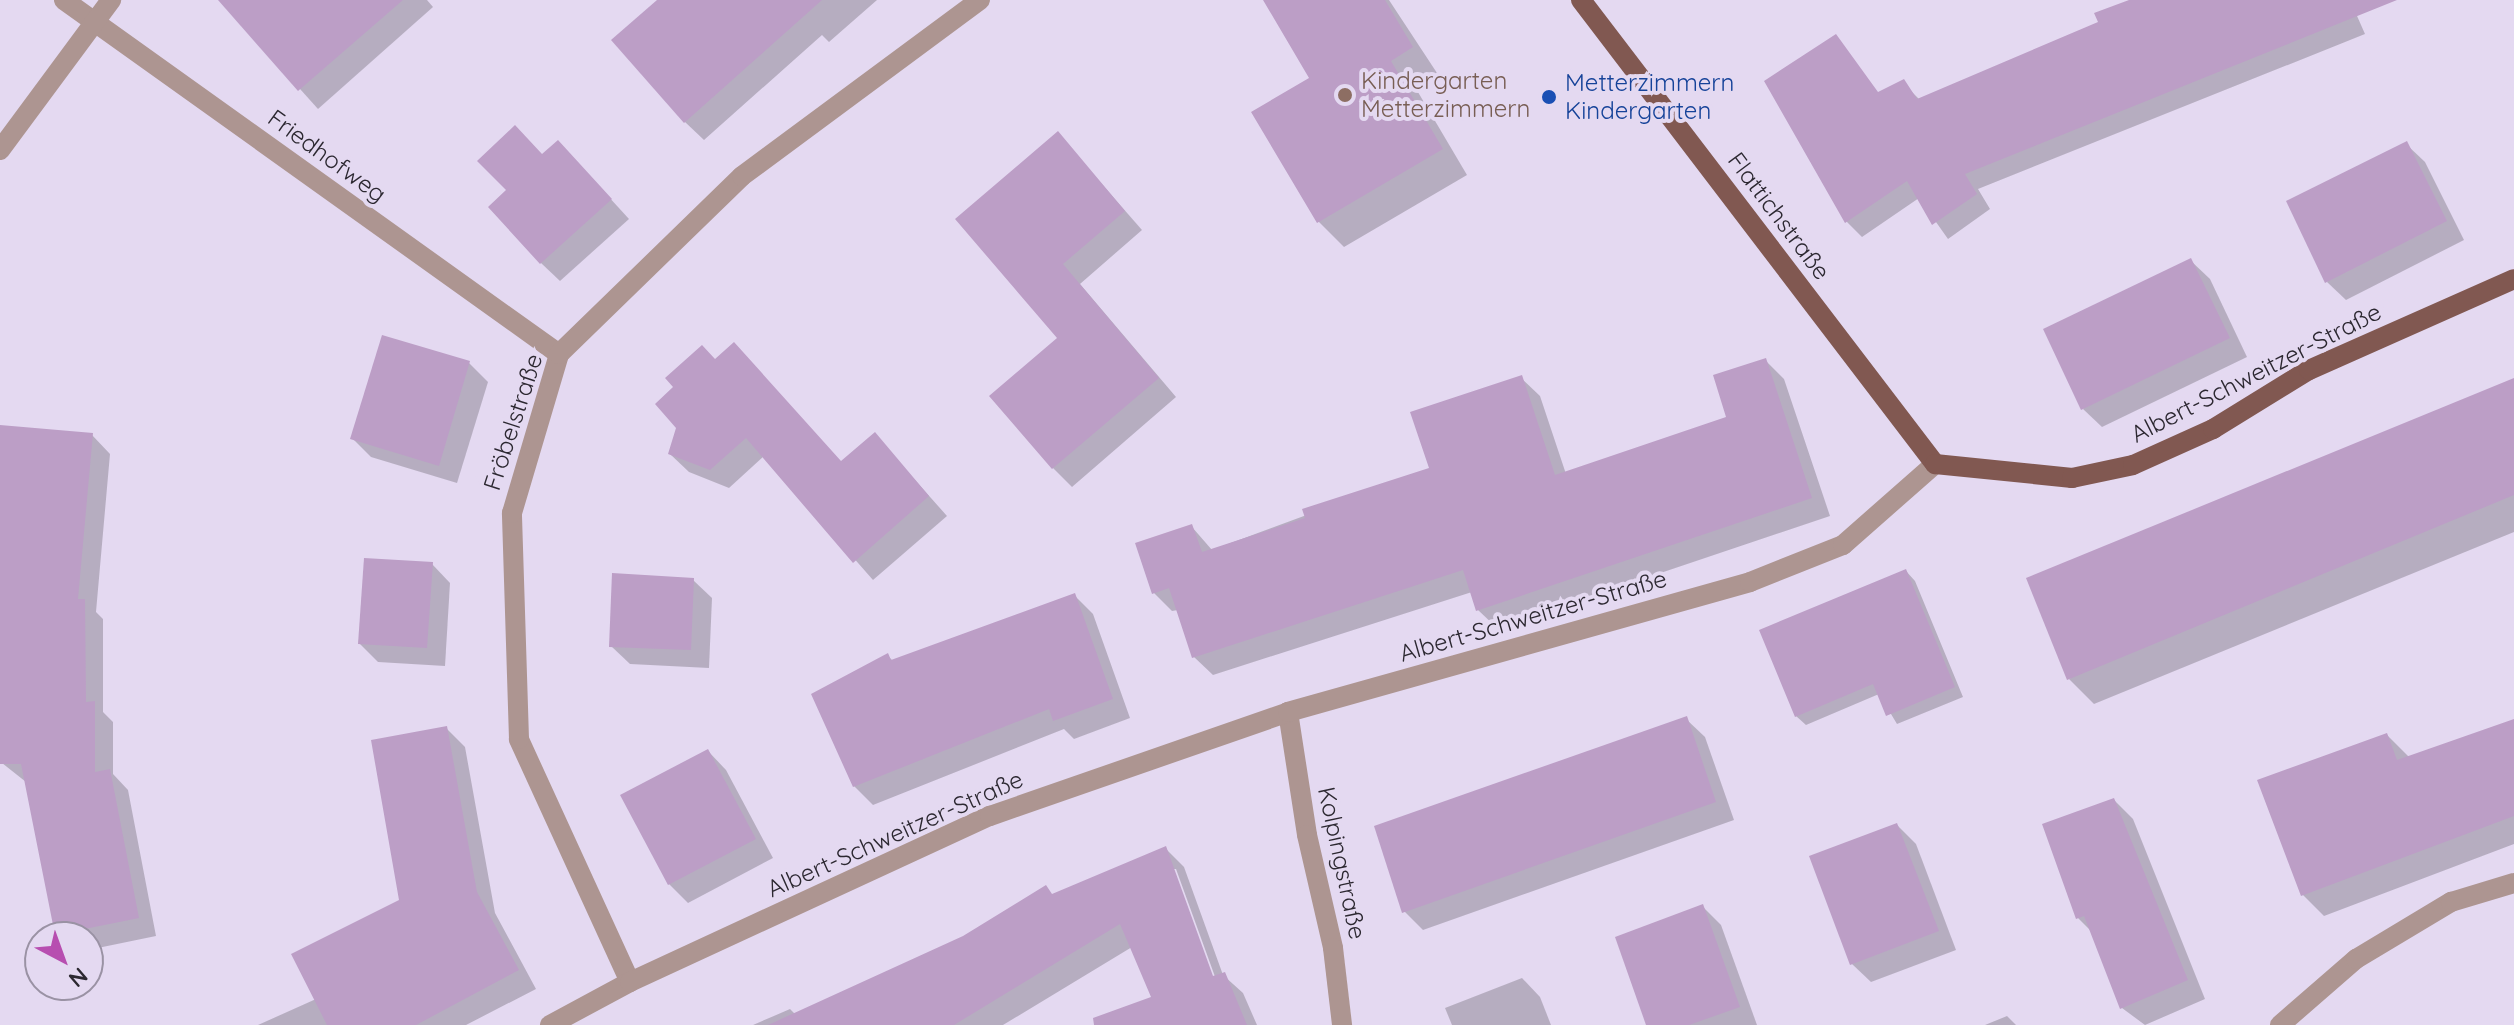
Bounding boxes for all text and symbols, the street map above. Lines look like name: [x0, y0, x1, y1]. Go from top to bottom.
place label: Kindergarten Metterzimmern: [1361, 67, 1530, 123]
place label: Metterzimmern Kindergarten: [1565, 69, 1734, 125]
marker: Kindergarten Metterzimmern: [1336, 86, 1354, 104]
marker: Metterzimmern Kindergarten: [1540, 88, 1558, 106]
street label: Friedhofweg: [262, 103, 392, 209]
street label: Flattichstraße: [1722, 147, 1836, 285]
street label: Albert-Schweitzer-Straße: [2126, 297, 2386, 449]
street label: Fröbelstraße: [477, 350, 549, 494]
street label: Albert-Schweitzer-Straße: [1396, 564, 1670, 668]
street label: Albert-Schweitzer-Straße: [763, 765, 1027, 903]
street label: Kolpingstraße: [1312, 784, 1372, 942]
north arrow: [24, 921, 104, 1001]
text: N: [63, 962, 94, 993]

